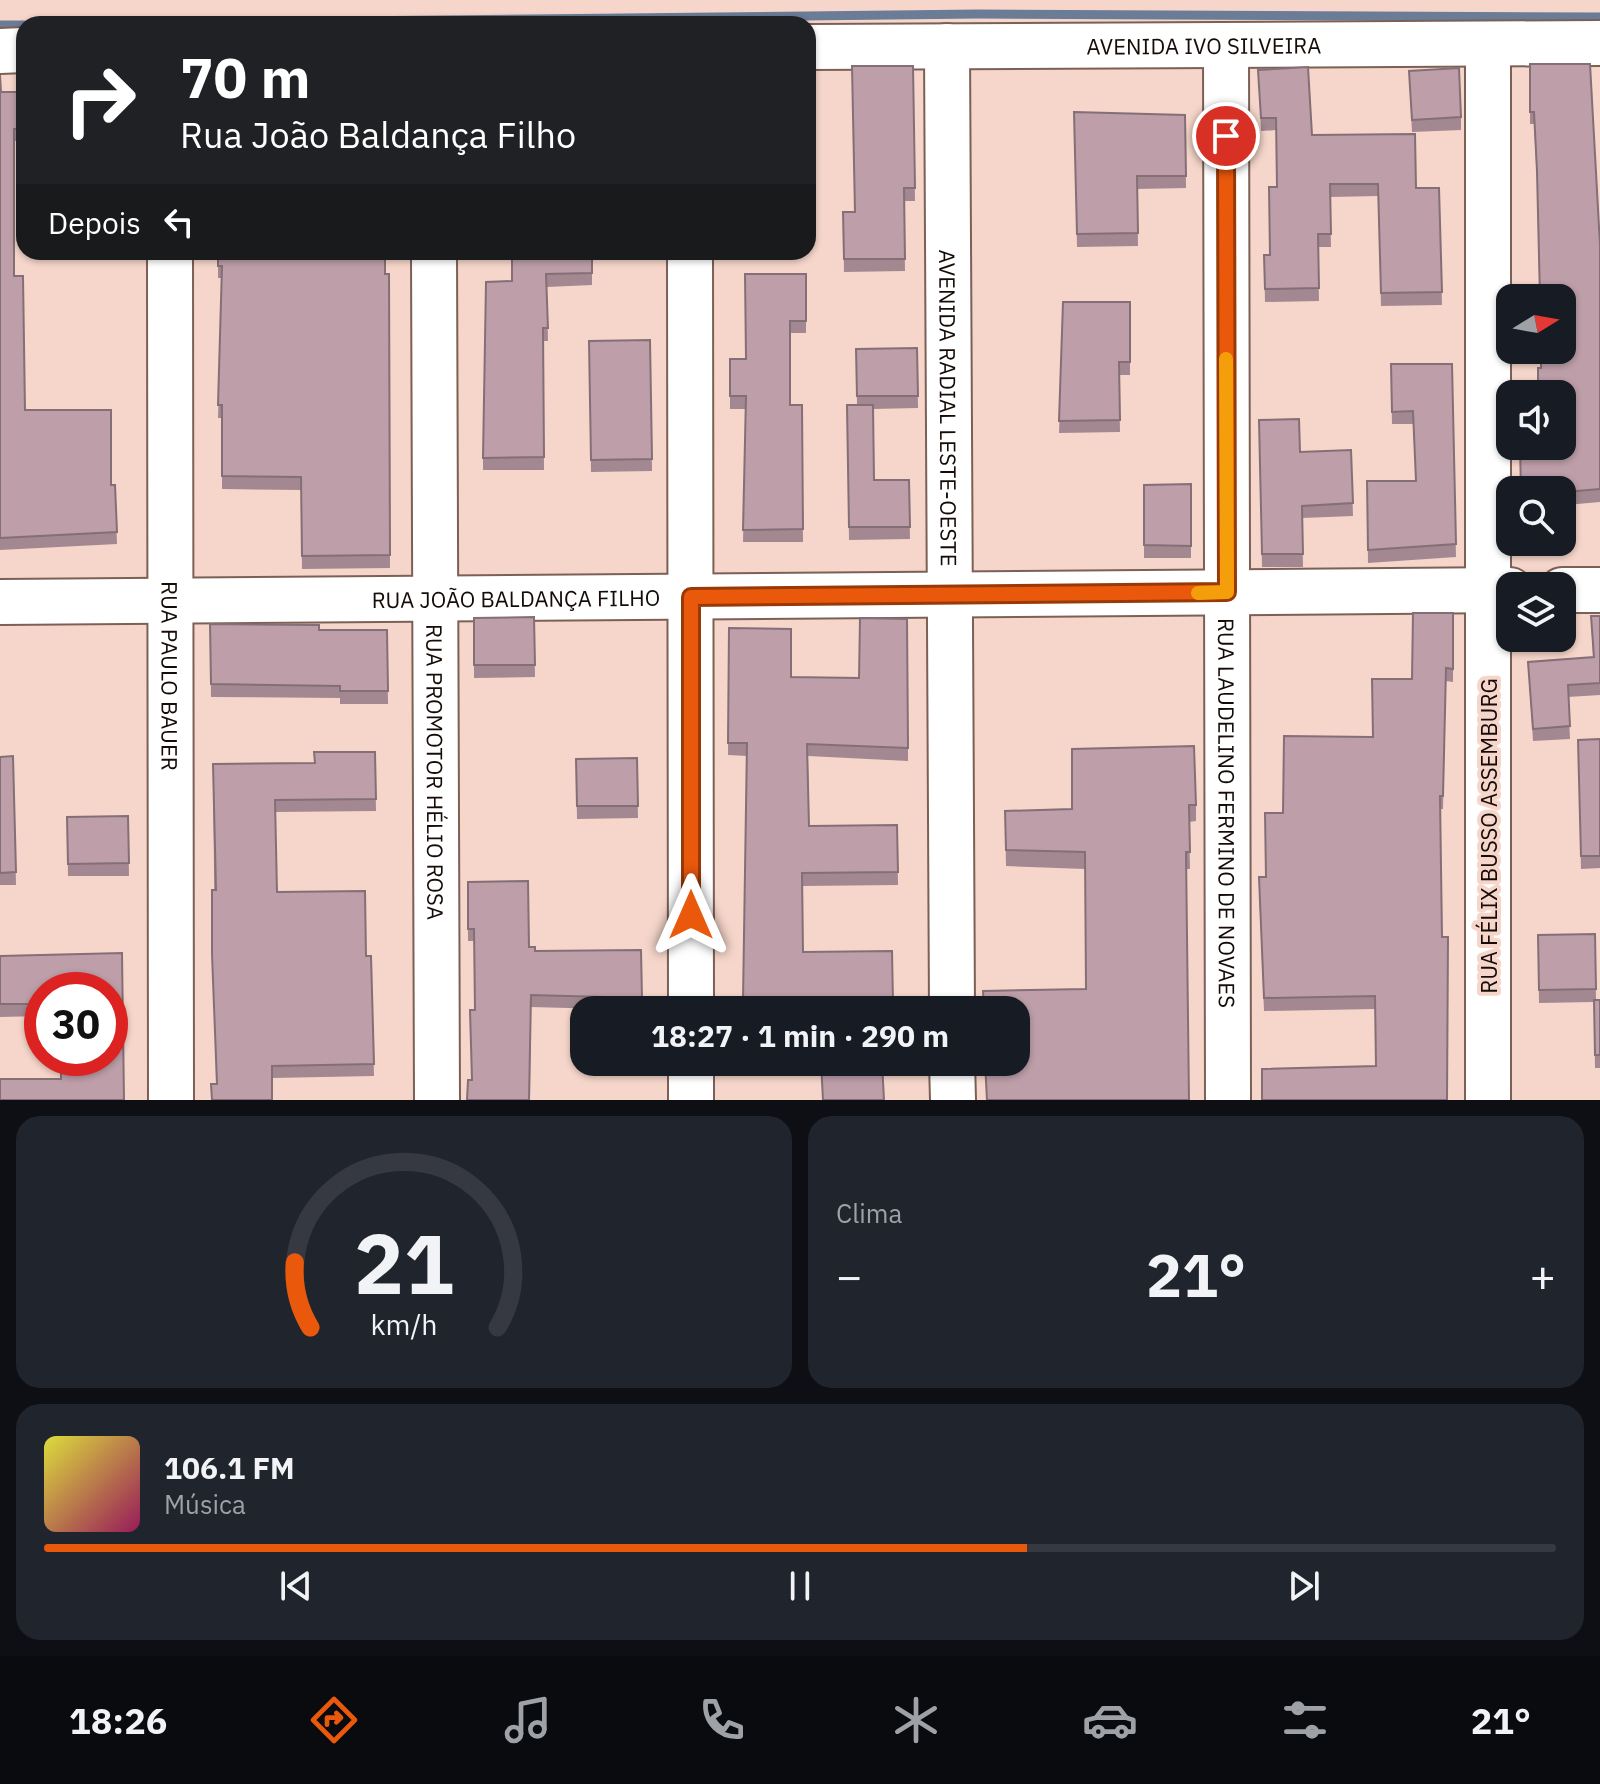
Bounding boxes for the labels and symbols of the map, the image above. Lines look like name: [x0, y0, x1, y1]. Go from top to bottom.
street label: AVENIDA IVO SILVEIRA: [1086, 30, 1322, 60]
pin: [1192, 102, 1260, 170]
street label: AVENIDA RADIAL LESTE-OESTE: [934, 249, 964, 567]
north arrow: [1496, 284, 1576, 364]
street label: RUA PAULO BAUER: [156, 581, 185, 771]
street label: RUA JOÃO BALDANÇA FILHO: [372, 582, 660, 614]
street label: RUA LAUDELINO FERMINO DE NOVAES: [1213, 618, 1242, 1008]
street label: RUA PROMOTOR HÉLIO ROSA: [421, 624, 451, 920]
street label: RUA FÉLIX BUSSO ASSEMBURG: [1474, 678, 1503, 994]
position arrow: [649, 873, 733, 957]
speed limit sign: 30: [24, 972, 128, 1076]

